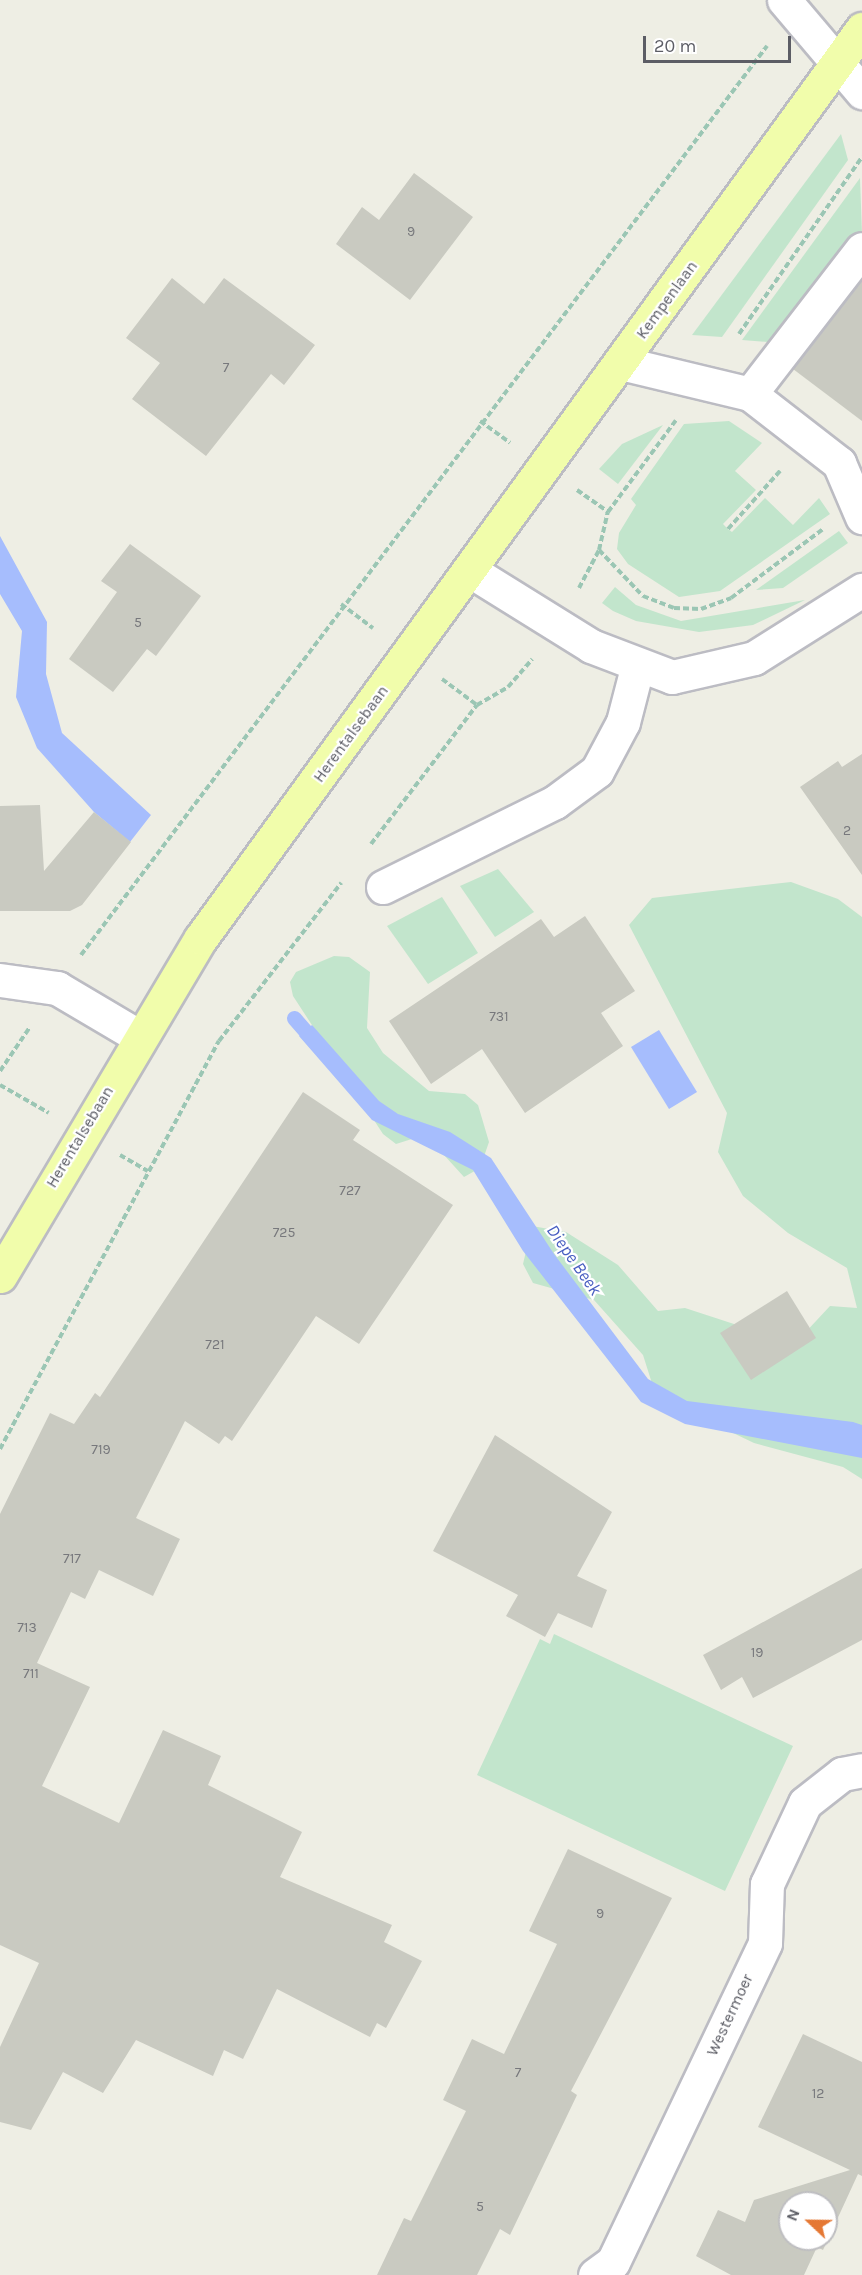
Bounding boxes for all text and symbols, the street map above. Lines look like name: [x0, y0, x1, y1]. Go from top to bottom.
scale bar: [646, 24, 794, 62]
text: 20 m: [654, 35, 696, 57]
house number: 9: [407, 224, 415, 240]
street label: Kempenlaan: [632, 257, 702, 343]
house number: 7: [223, 360, 229, 376]
house number: 5: [134, 615, 142, 631]
street label: Herentalsebaan: [309, 682, 393, 786]
house number: 2: [843, 823, 851, 839]
house number: 731: [489, 1009, 509, 1025]
street label: Herentalsebaan: [42, 1083, 118, 1191]
house number: 727: [339, 1183, 361, 1199]
water label: Diepe Beek: [542, 1220, 606, 1300]
house number: 725: [273, 1225, 295, 1241]
house number: 721: [205, 1337, 225, 1353]
house number: 719: [91, 1442, 111, 1458]
house number: 717: [63, 1551, 81, 1567]
house number: 713: [17, 1620, 37, 1636]
house number: 19: [751, 1645, 763, 1661]
house number: 711: [23, 1666, 39, 1682]
house number: 9: [596, 1906, 604, 1922]
street label: Westermoer: [703, 1971, 757, 2059]
house number: 7: [515, 2065, 521, 2081]
house number: 12: [812, 2086, 824, 2102]
north arrow: [778, 2191, 838, 2251]
house number: 5: [476, 2199, 484, 2215]
text: N: [782, 2206, 804, 2224]

